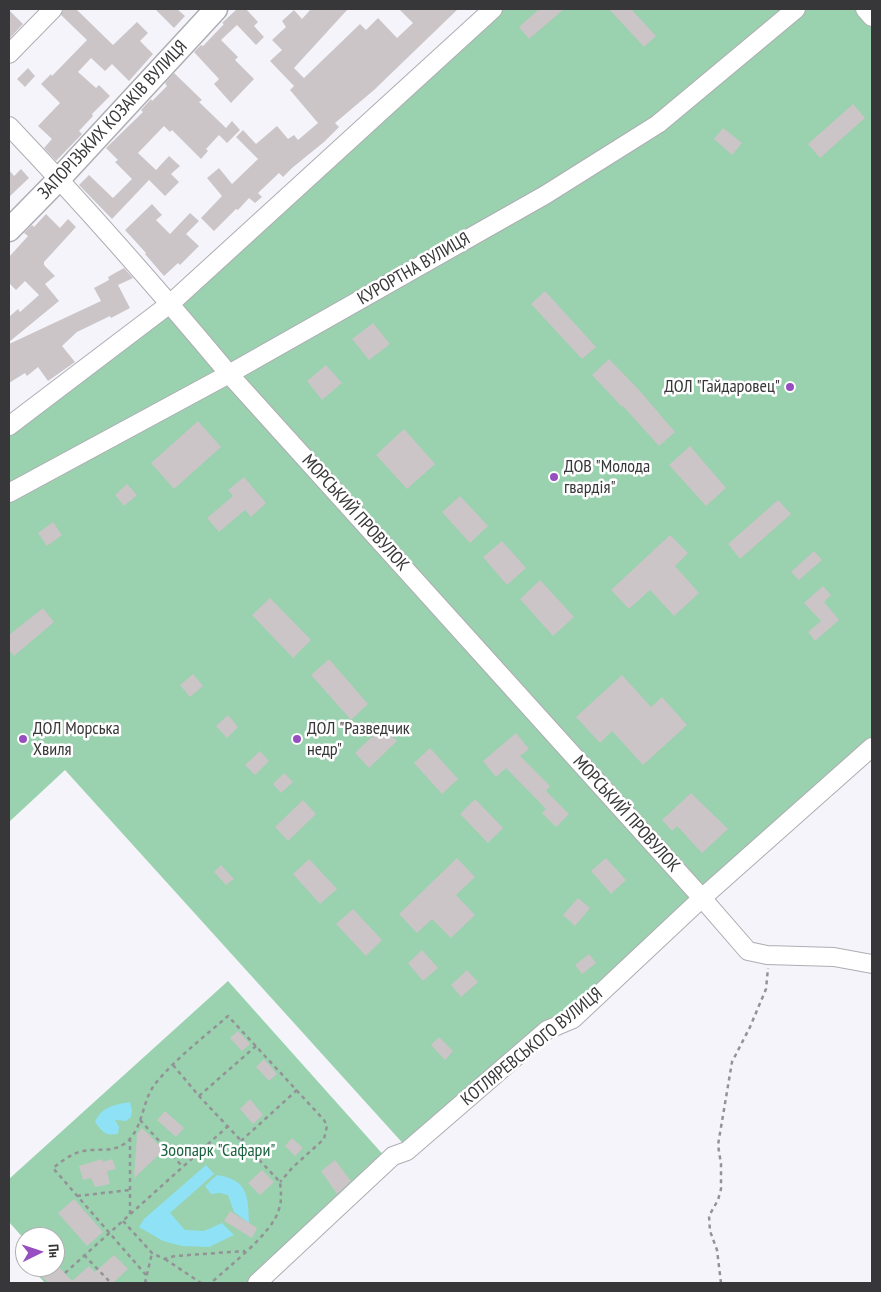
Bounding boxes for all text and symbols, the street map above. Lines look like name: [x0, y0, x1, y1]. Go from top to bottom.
street label: ЗАПОРІЗЬКИХ КОЗАКІВ ВУЛИЦЯ: [34, 36, 192, 204]
street label: КУРОРТНА ВУЛИЦЯ: [354, 228, 474, 310]
place label: ДОЛ "Гайдаровец": [664, 376, 780, 398]
marker: ДОЛ "Гайдаровец": [784, 381, 796, 393]
street label: МОРСЬКИЙ ПРОВУЛОК: [297, 450, 413, 576]
place label: ДОВ "Молода гвардія": [564, 456, 650, 498]
marker: ДОВ "Молода гвардія": [548, 471, 560, 483]
place label: ДОЛ Морська Хвиля: [33, 718, 120, 761]
place label: ДОЛ "Разведчик недр": [307, 718, 410, 761]
marker: ДОЛ Морська Хвиля: [17, 733, 29, 745]
marker: ДОЛ "Разведчик недр": [291, 733, 303, 745]
street label: МОРСЬКИЙ ПРОВУЛОК: [568, 751, 684, 877]
street label: КОТЛЯРЕВСЬКОГО ВУЛИЦЯ: [457, 983, 607, 1111]
park label: Зоопарк "Сафари": [161, 1140, 275, 1162]
north arrow: [15, 1227, 65, 1277]
text: Пн: [45, 1244, 63, 1258]

